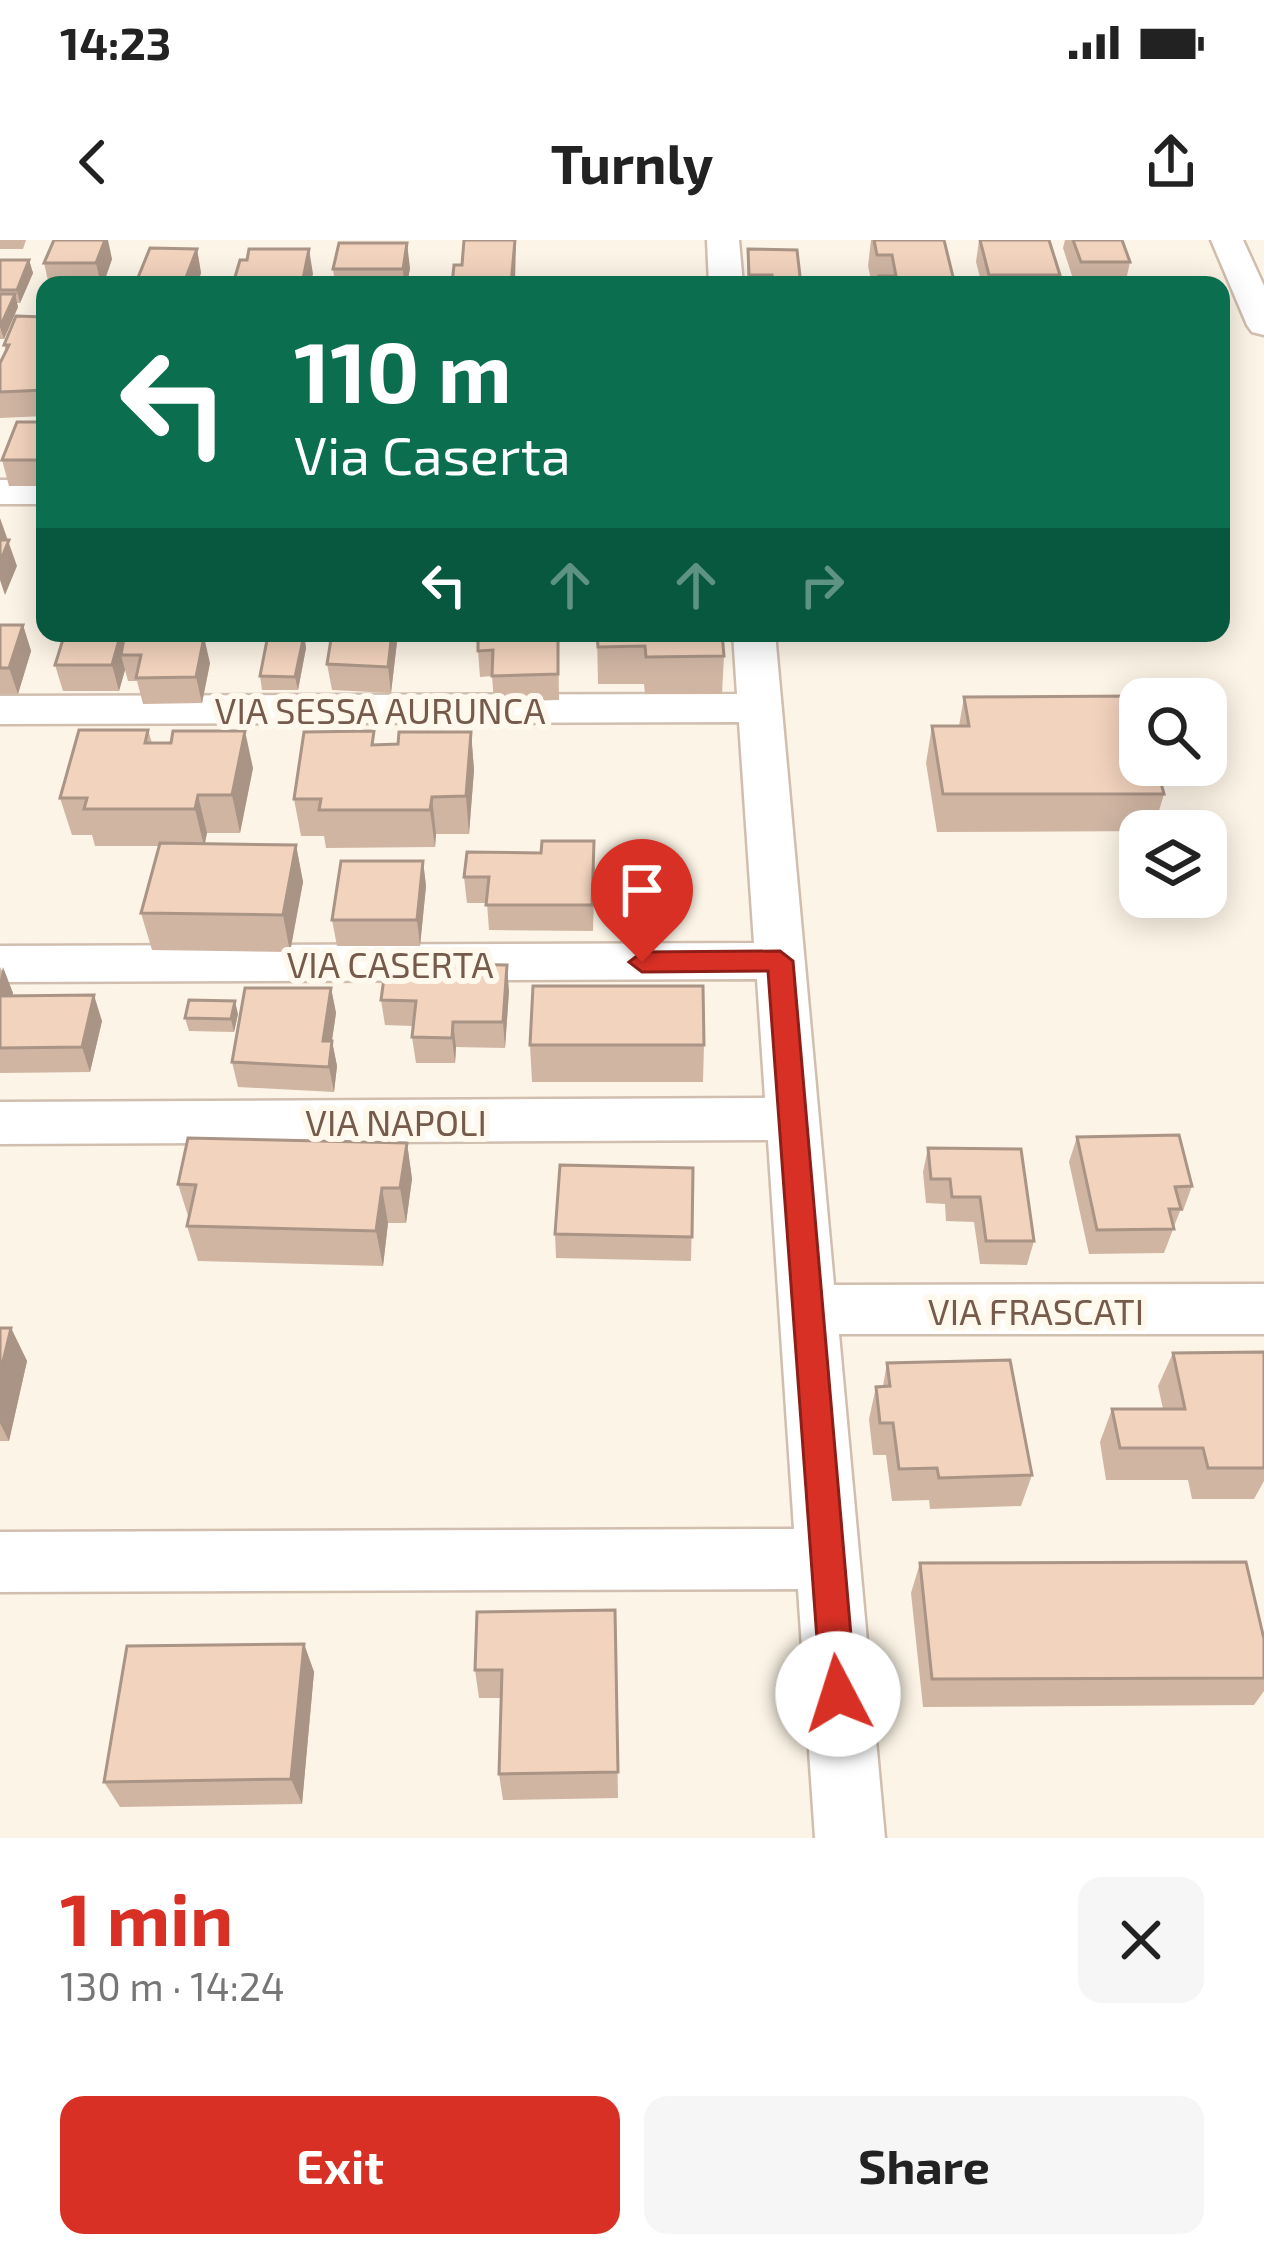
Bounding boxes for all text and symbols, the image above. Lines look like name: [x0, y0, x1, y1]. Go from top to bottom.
text: 14:23: [60, 15, 171, 69]
icon: back: [60, 129, 126, 195]
icon: share: [1138, 129, 1204, 195]
text: Turnly: [551, 130, 713, 195]
text: 110 m: [294, 319, 512, 420]
icon: left: [96, 324, 252, 480]
text: Via Caserta: [294, 421, 571, 486]
icon: left: [411, 552, 477, 618]
icon: ahead: [537, 552, 603, 618]
icon: ahead: [663, 552, 729, 618]
icon: right: [789, 552, 855, 618]
map controls: [1119, 678, 1227, 918]
button: search: [1119, 678, 1227, 786]
street label: VIA SESSA AURUNCA: [214, 688, 546, 731]
button: layers: [1119, 810, 1227, 918]
pin: [591, 839, 693, 962]
icon: arrive: [609, 857, 675, 923]
street label: VIA CASERTA: [286, 942, 494, 985]
street label: VIA NAPOLI: [305, 1100, 487, 1143]
street label: VIA FRASCATI: [928, 1289, 1144, 1332]
position arrow: [775, 1631, 901, 1757]
text: 1 min: [60, 1874, 233, 1960]
button: close: [1078, 1877, 1204, 2003]
text: 130 m · 14:24: [60, 1962, 285, 2009]
button: Exit: [60, 2096, 620, 2234]
button: Share: [644, 2096, 1204, 2234]

